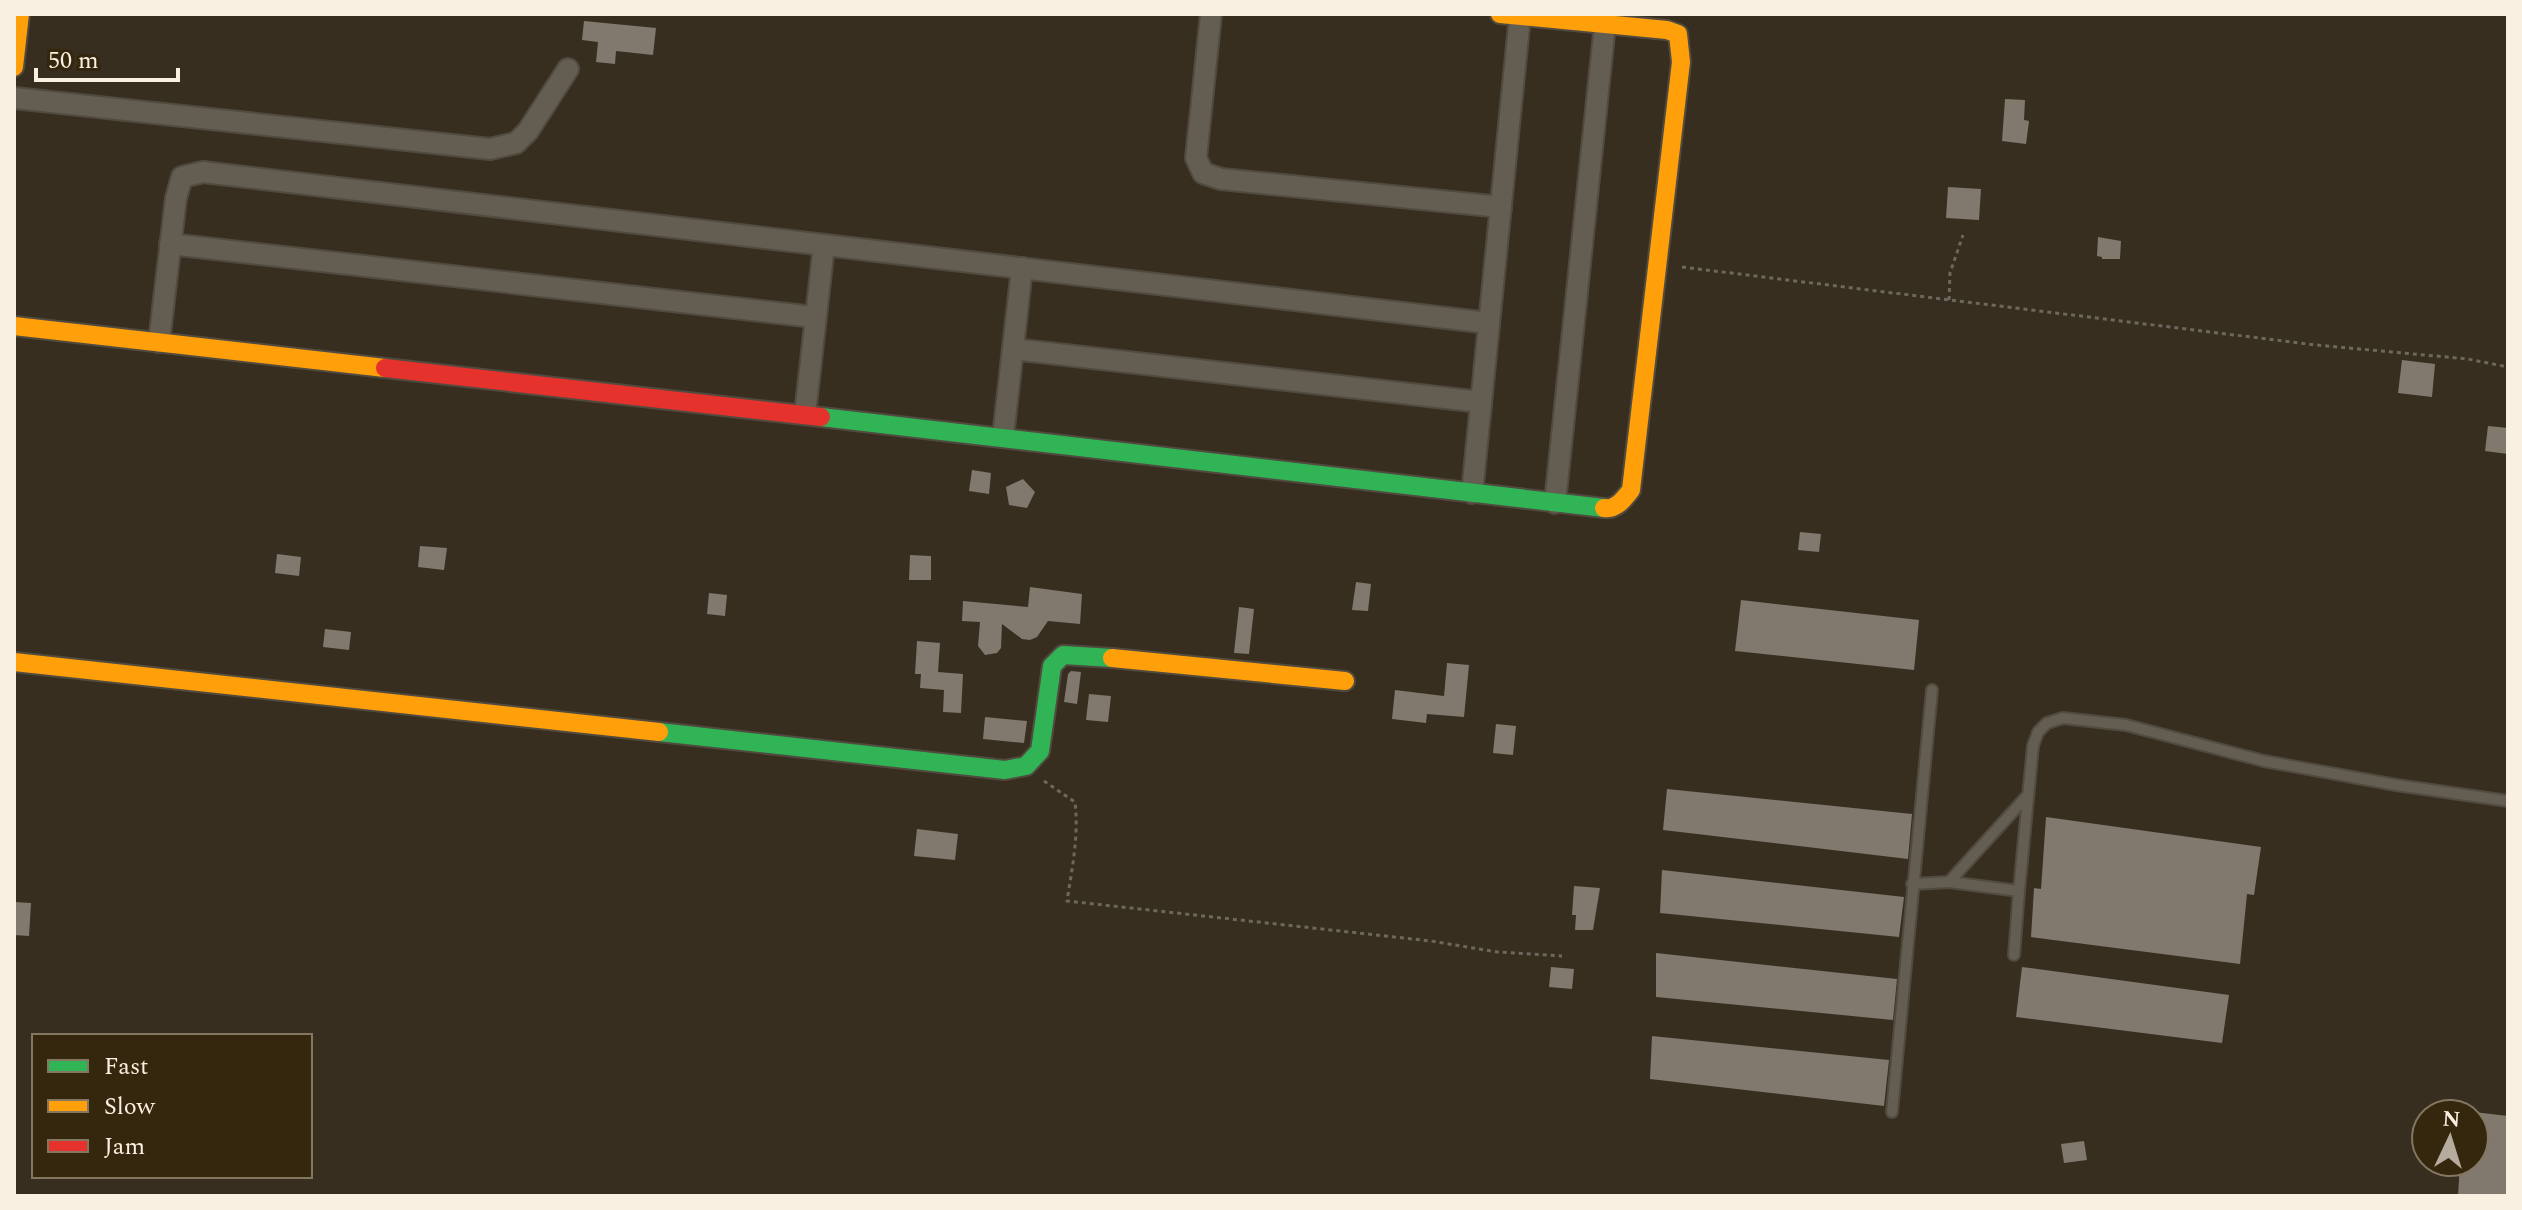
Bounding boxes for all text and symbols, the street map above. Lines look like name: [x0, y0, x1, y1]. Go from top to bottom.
scale bar: [36, 32, 178, 82]
text: 50 m: [48, 43, 99, 79]
legend: [32, 1034, 312, 1178]
text: Fast: [104, 1049, 149, 1085]
text: Slow: [104, 1089, 156, 1125]
north arrow: [2410, 1098, 2490, 1178]
text: N: [2441, 1102, 2461, 1137]
text: Jam: [104, 1129, 145, 1165]

